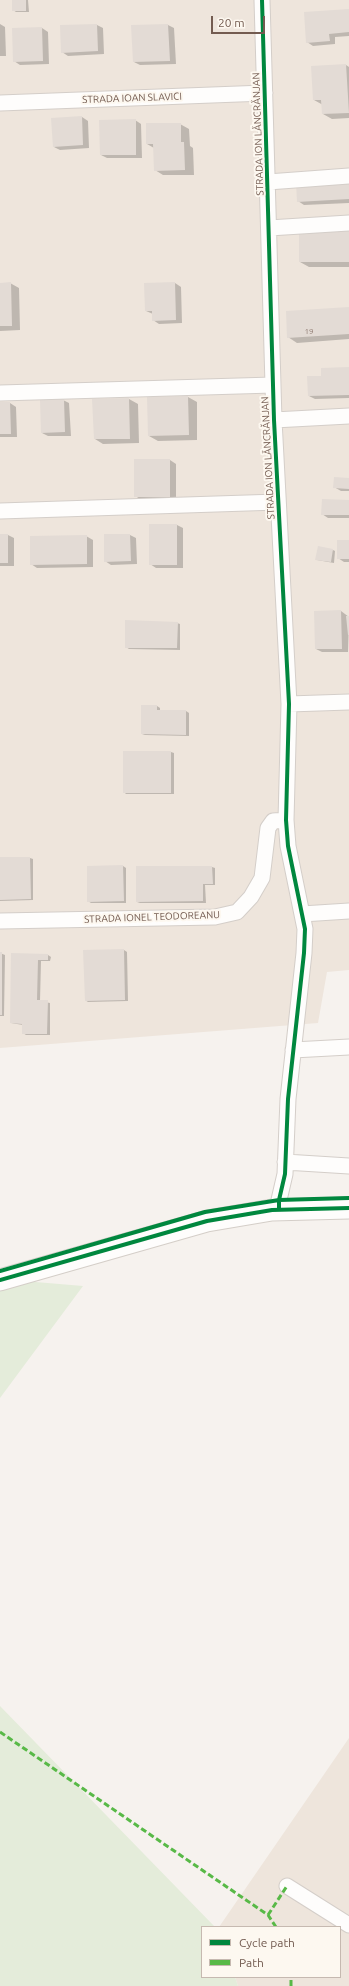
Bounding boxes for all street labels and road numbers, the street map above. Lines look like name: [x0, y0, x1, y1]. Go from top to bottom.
street label: STRADA ION LĂNCRĂNJAN: [250, 72, 266, 196]
street label: STRADA IOAN SLAVICI: [82, 90, 182, 106]
street label: STRADA ION LĂNCRĂNJAN: [259, 396, 277, 520]
street label: STRADA IONEL TEODOREANU: [84, 909, 220, 925]

